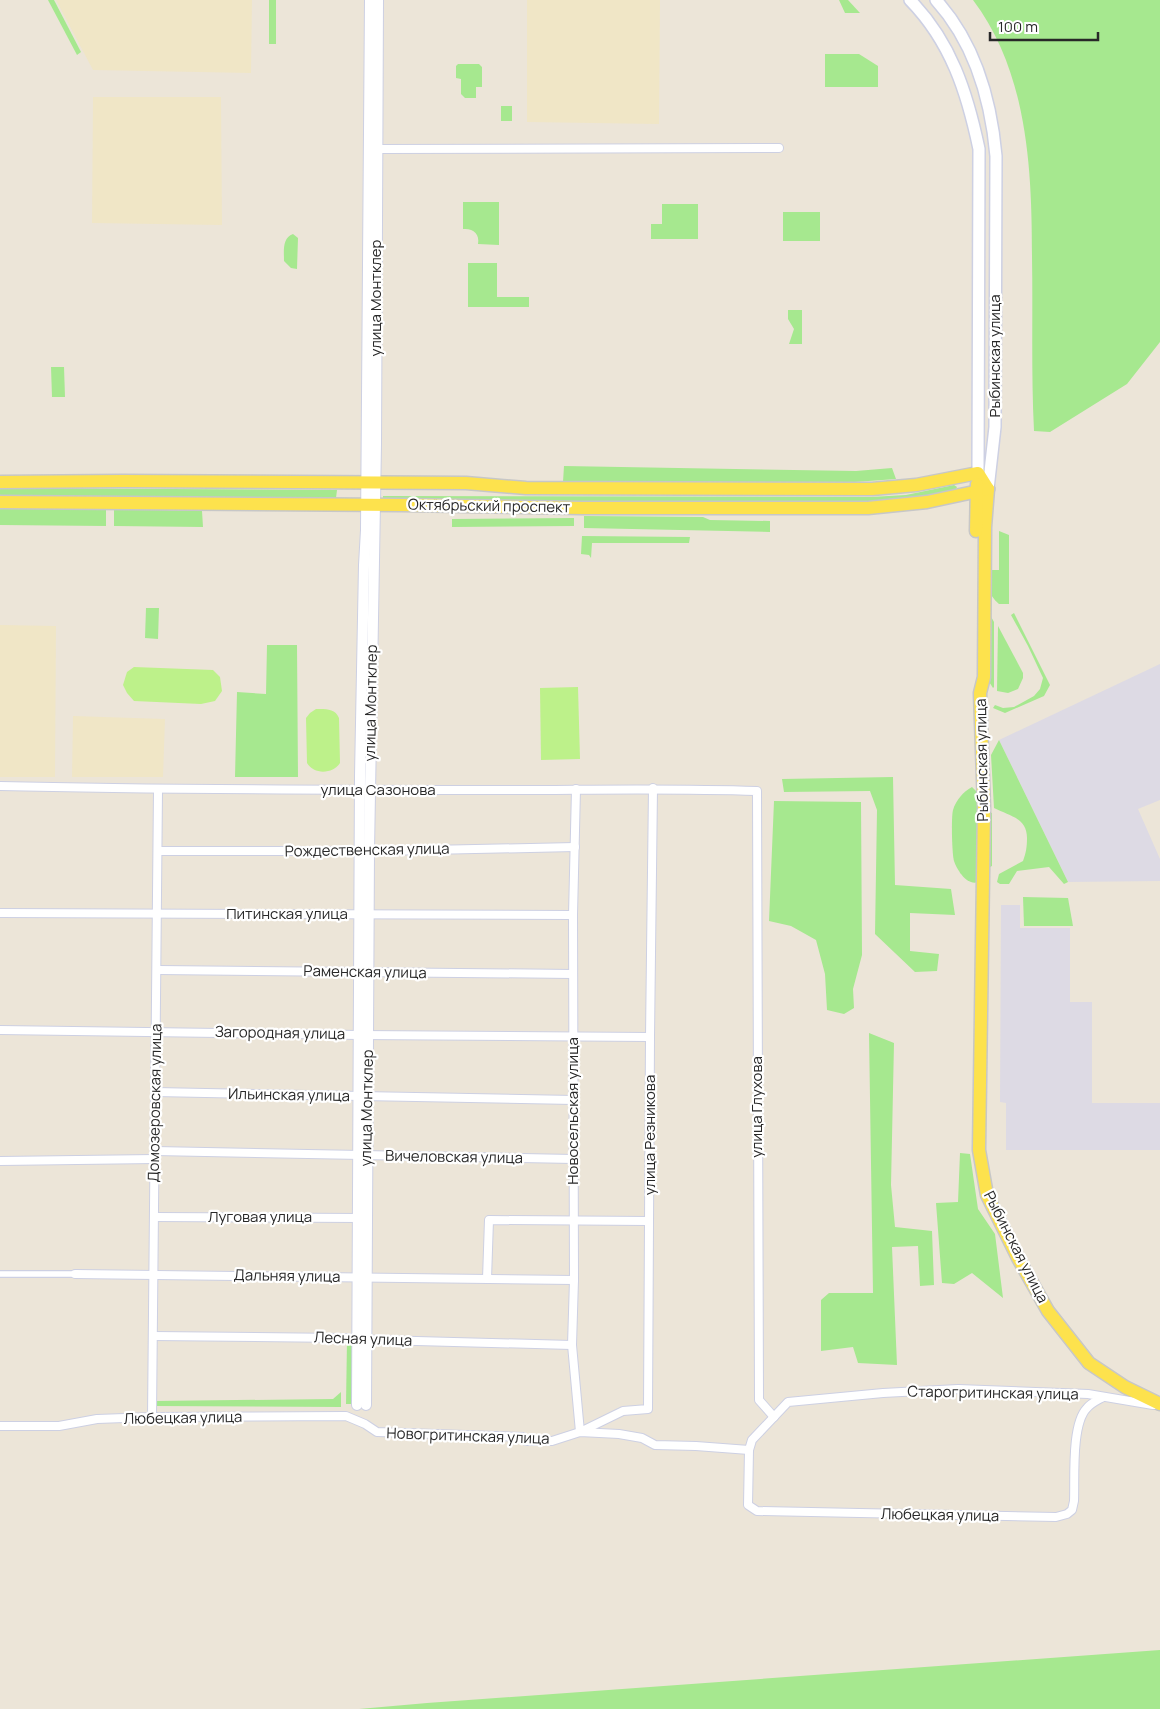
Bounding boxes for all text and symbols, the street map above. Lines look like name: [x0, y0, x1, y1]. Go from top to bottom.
scale bar: [990, 10, 1098, 42]
text: 100 m: [998, 16, 1038, 37]
street label: улица Монтклер: [365, 239, 386, 356]
street label: Рыбинская улица: [984, 295, 1005, 418]
street label: Октябрьский проспект: [408, 494, 571, 517]
street label: улица Монтклер: [359, 644, 382, 762]
street label: Рыбинская улица: [970, 698, 993, 822]
street label: улица Сазонова: [320, 779, 436, 800]
street label: Рождественская улица: [284, 838, 450, 861]
street label: Питинская улица: [226, 903, 348, 924]
street label: Раменская улица: [303, 960, 427, 983]
street label: Загородная улица: [215, 1021, 345, 1044]
street label: Домозеровская улица: [143, 1023, 166, 1183]
street label: Новосельская улица: [562, 1037, 583, 1185]
street label: улица Монтклер: [355, 1049, 378, 1167]
street label: улица Глухова: [746, 1056, 767, 1158]
street label: улица Резникова: [639, 1075, 660, 1195]
street label: Ильинская улица: [228, 1083, 350, 1106]
street label: Вичеловская улица: [385, 1145, 523, 1168]
street label: Рыбинская улица: [979, 1187, 1054, 1306]
street label: Луговая улица: [208, 1206, 312, 1227]
street label: Дальняя улица: [234, 1264, 341, 1287]
street label: Лесная улица: [313, 1326, 413, 1351]
street label: Старогритинская улица: [907, 1381, 1079, 1404]
street label: Любецкая улица: [124, 1406, 242, 1429]
street label: Новогритинская улица: [386, 1422, 550, 1449]
street label: Любецкая улица: [881, 1503, 999, 1526]

